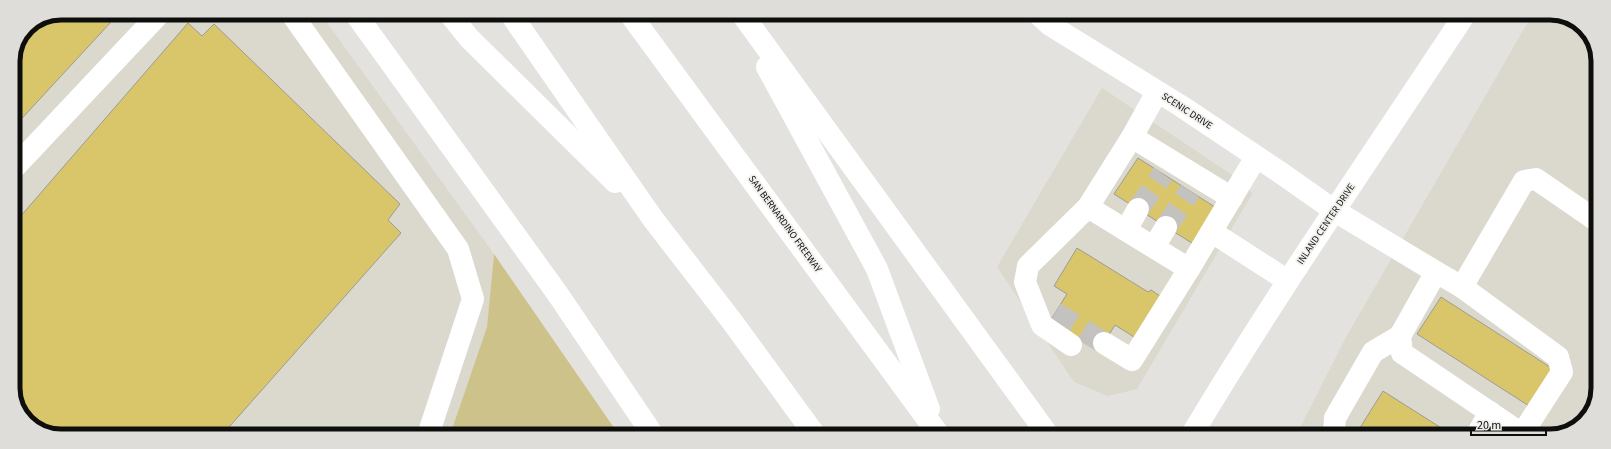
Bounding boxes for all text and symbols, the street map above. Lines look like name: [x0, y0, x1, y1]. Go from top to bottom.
street label: SCENIC DRIVE: [1159, 89, 1215, 133]
street label: SAN BERNARDINO FREEWAY: [745, 173, 825, 275]
street label: INLAND CENTER DRIVE: [1294, 181, 1358, 267]
scale bar: [1471, 411, 1546, 437]
text: 20 m: [1477, 417, 1501, 434]

